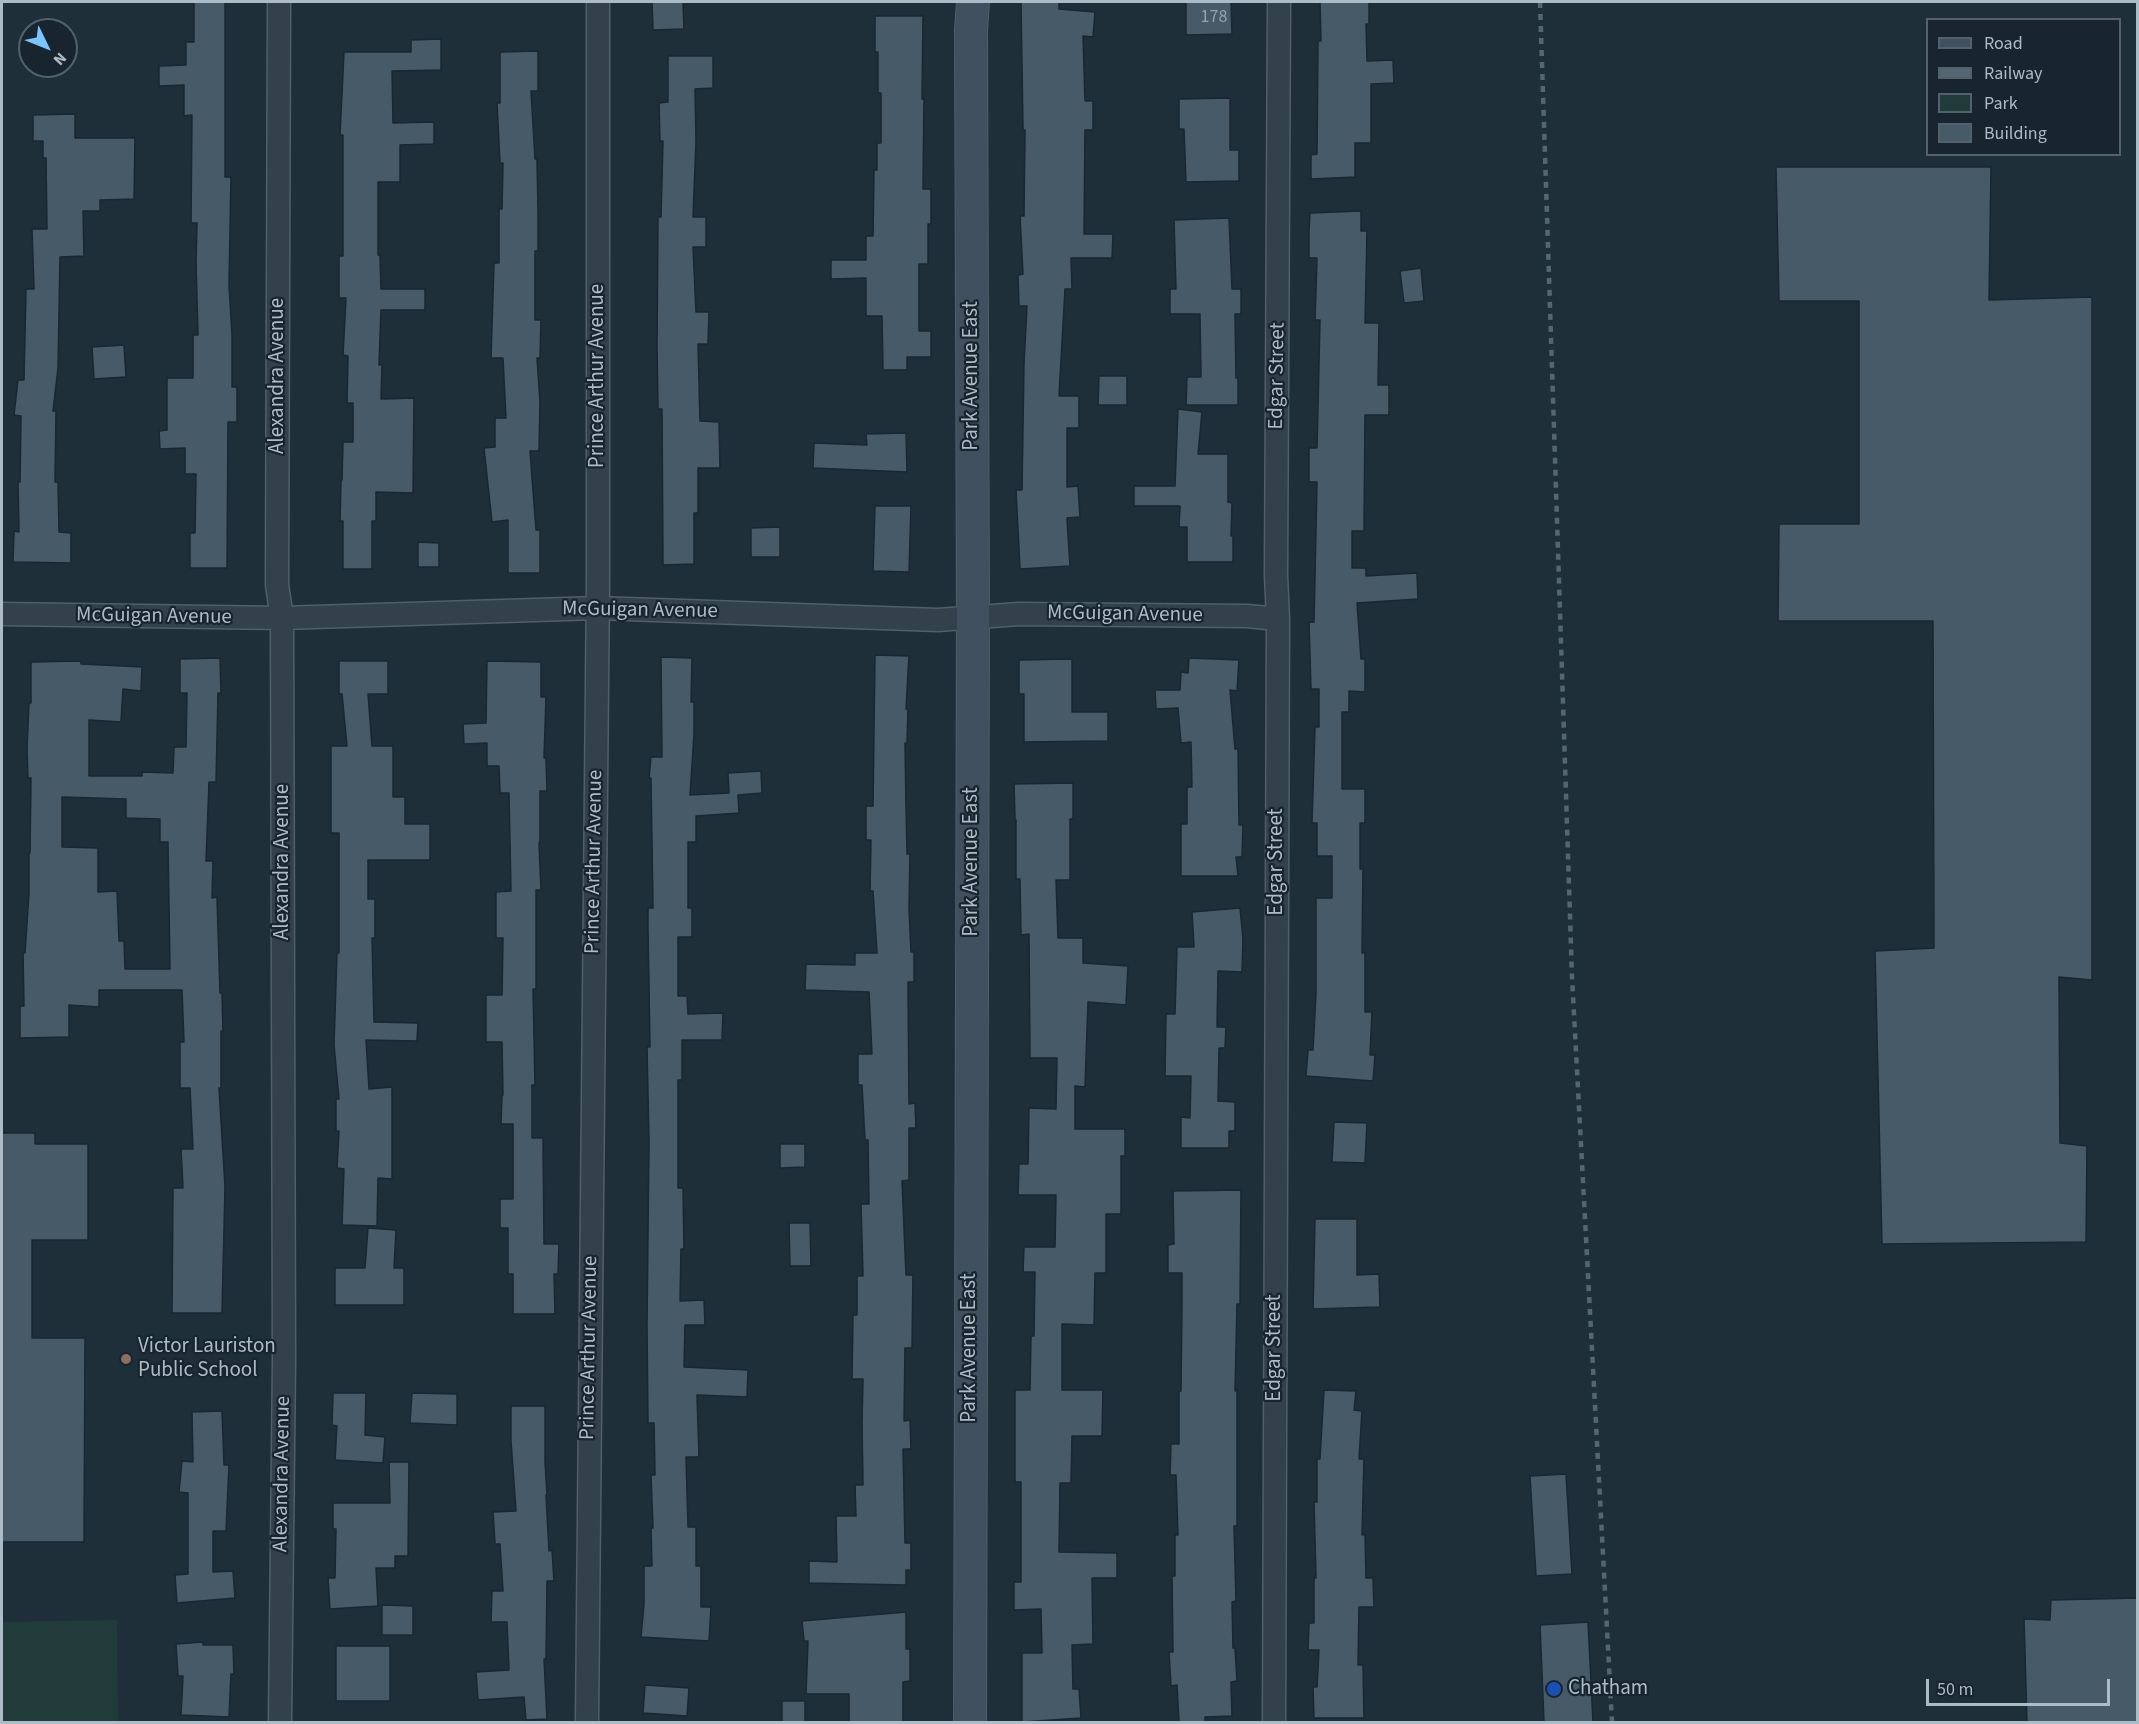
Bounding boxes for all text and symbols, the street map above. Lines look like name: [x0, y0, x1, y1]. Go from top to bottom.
house number: 178: [1201, 7, 1227, 29]
north arrow: [18, 18, 78, 78]
legend: [1926, 18, 2121, 156]
text: Road: [1984, 31, 2023, 56]
text: N: [48, 48, 71, 70]
text: Railway: [1984, 61, 2043, 86]
text: Park: [1984, 91, 2018, 116]
text: Building: [1984, 121, 2047, 146]
street label: Prince Arthur Avenue: [585, 284, 611, 468]
street label: Alexandra Avenue: [265, 298, 291, 454]
street label: Park Avenue East: [959, 301, 985, 451]
street label: Edgar Street: [1264, 322, 1292, 430]
street label: McGuigan Avenue: [562, 597, 718, 625]
street label: McGuigan Avenue: [1047, 601, 1203, 629]
street label: McGuigan Avenue: [76, 603, 232, 631]
street label: Prince Arthur Avenue: [581, 770, 609, 954]
street label: Alexandra Avenue: [270, 784, 296, 940]
street label: Park Avenue East: [959, 787, 985, 937]
street label: Edgar Street: [1264, 808, 1290, 916]
street label: Prince Arthur Avenue: [576, 1256, 604, 1440]
street label: Park Avenue East: [957, 1273, 983, 1423]
street label: Edgar Street: [1262, 1294, 1288, 1402]
place label: Victor Lauriston Public School: [138, 1334, 276, 1384]
marker: Victor Lauriston Public School: [119, 1352, 133, 1366]
street label: Alexandra Avenue: [269, 1396, 297, 1552]
scale bar: [1929, 1667, 2114, 1705]
place label: Chatham: [1568, 1676, 1648, 1702]
text: 50 m: [1937, 1677, 1973, 1702]
marker: Chatham: [1545, 1680, 1563, 1698]

